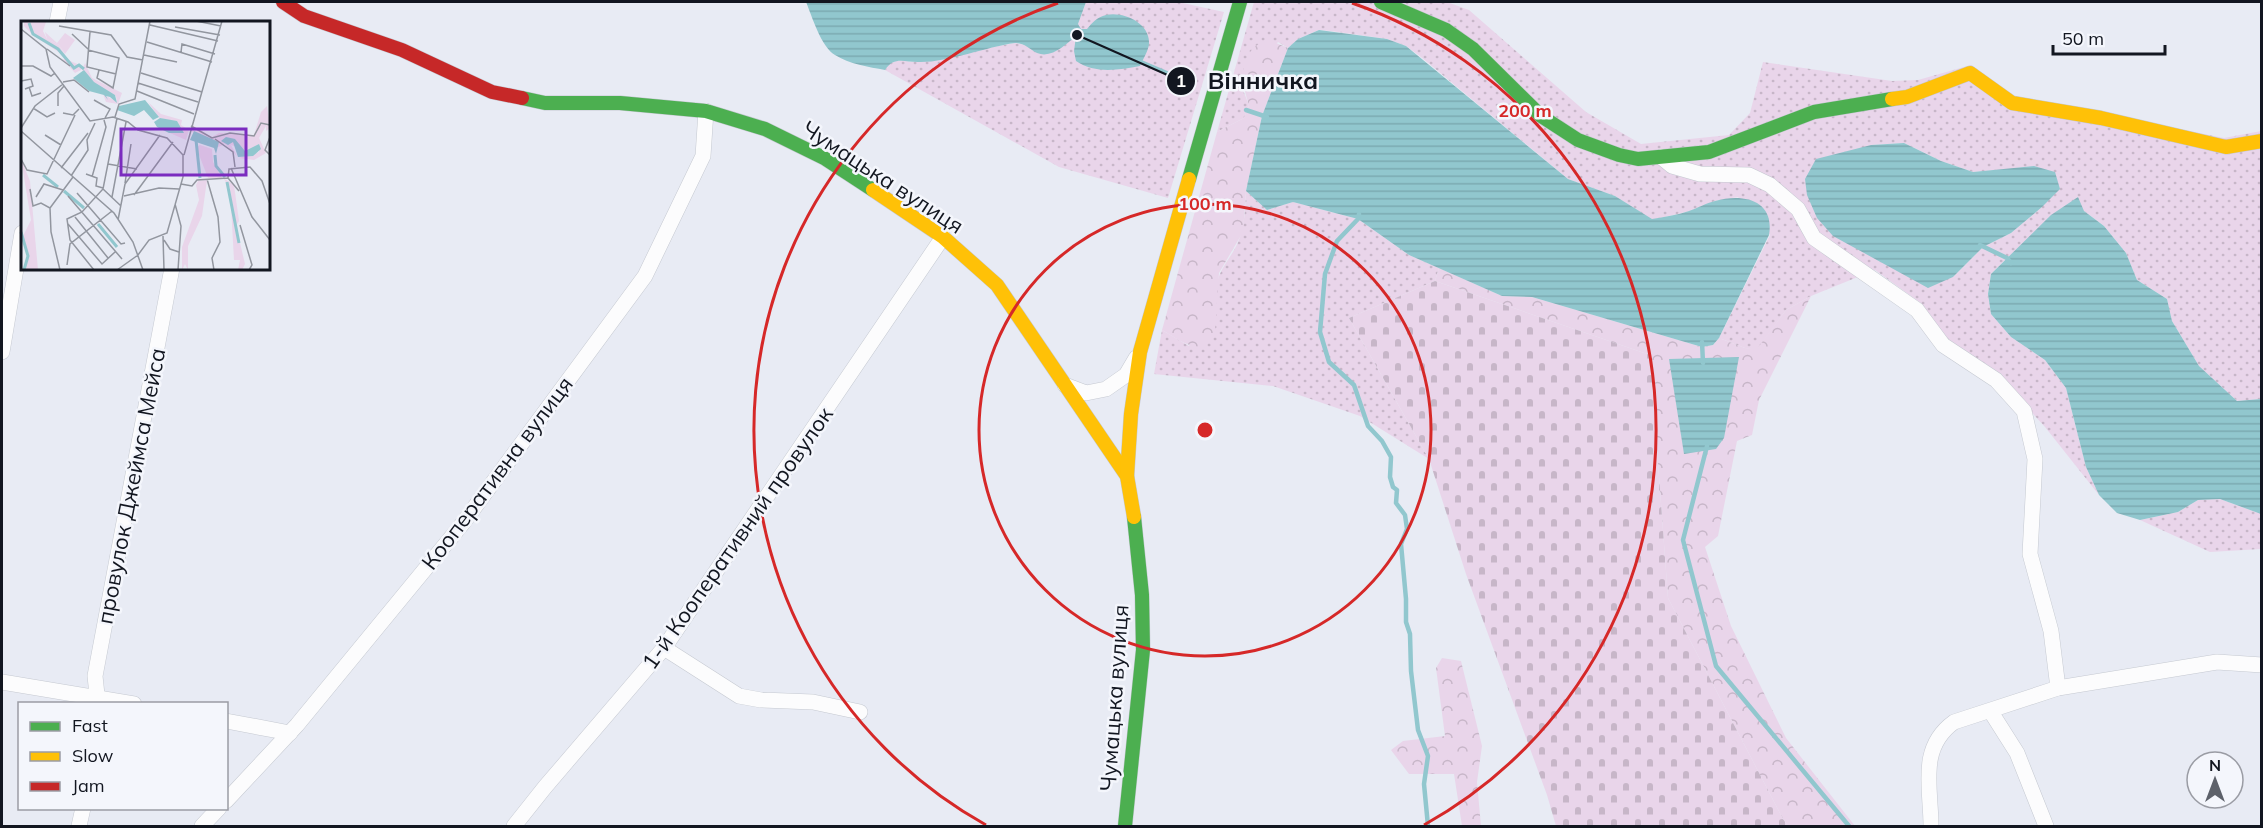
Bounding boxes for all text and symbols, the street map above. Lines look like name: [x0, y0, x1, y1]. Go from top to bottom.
scale bar: [2053, 18, 2166, 56]
inset map: [21, 21, 270, 270]
text: 50 m: [2062, 27, 2104, 50]
callout: Вінничка: [1166, 60, 1330, 102]
text: Вінничка: [1208, 65, 1318, 95]
text: 1: [1176, 69, 1186, 92]
text: 200 m: [1498, 99, 1552, 122]
street label: Чумацька вулиця: [797, 114, 969, 240]
text: 100 m: [1178, 192, 1232, 215]
street label: провулок Джеймса Мейса: [90, 346, 172, 626]
street label: Кооперативна вулиця: [415, 371, 579, 575]
street label: 1-й Кооперативний провулок: [635, 401, 839, 675]
centre of rings: [1195, 420, 1215, 440]
street label: Чумацька вулиця: [1094, 604, 1134, 792]
legend: [18, 702, 228, 810]
text: Fast: [72, 714, 108, 737]
text: Slow: [72, 744, 114, 767]
north arrow: [2185, 750, 2245, 810]
text: N: [2209, 755, 2221, 775]
text: Jam: [72, 774, 105, 797]

